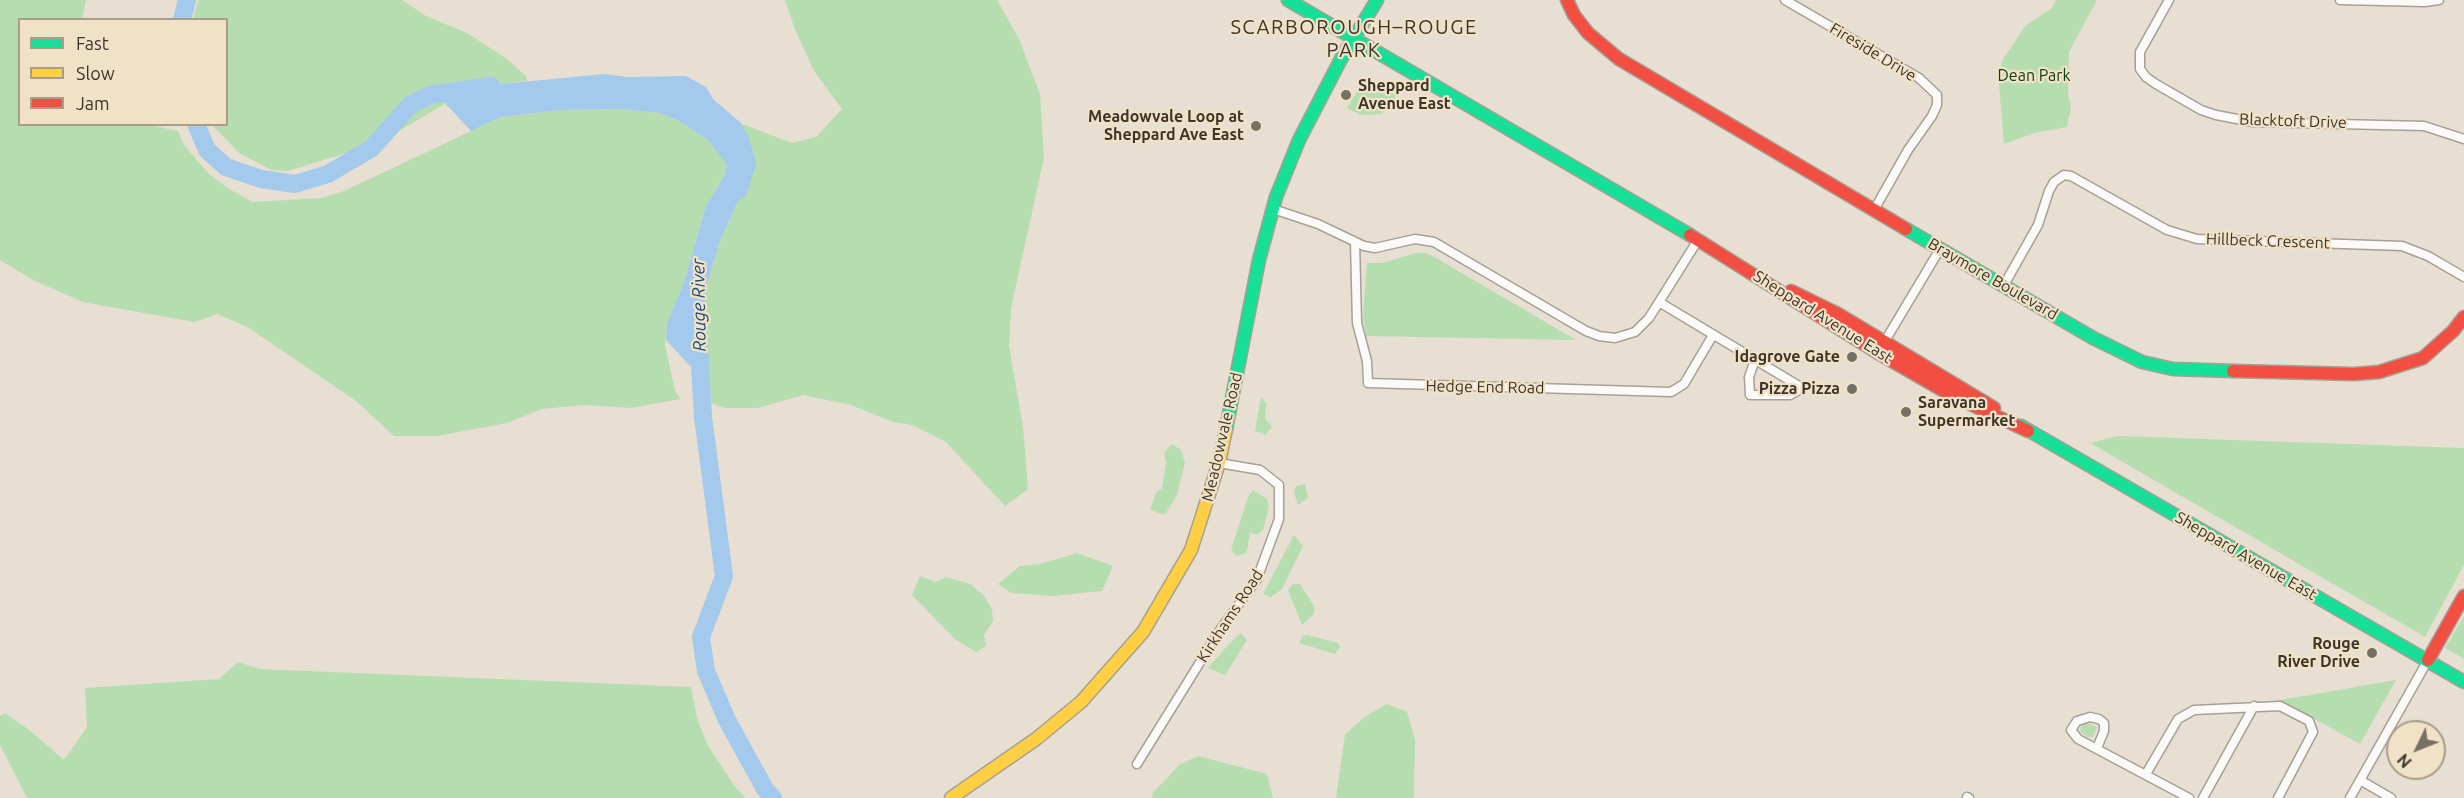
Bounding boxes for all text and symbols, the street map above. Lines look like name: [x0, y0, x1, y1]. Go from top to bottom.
district label: SCARBOROUGH–ROUGE PARK: [1230, 15, 1478, 62]
legend: [18, 18, 228, 126]
street label: Fireside Drive: [1826, 19, 1920, 85]
text: Fast: [76, 33, 109, 53]
text: Slow: [76, 63, 115, 83]
park label: Dean Park: [1998, 66, 2070, 86]
place label: Sheppard Avenue East: [1358, 76, 1451, 114]
marker: Sheppard Avenue East: [1339, 88, 1353, 102]
text: Jam: [76, 93, 110, 113]
place label: Meadowvale Loop at Sheppard Ave East: [1088, 107, 1244, 145]
street label: Blacktoft Drive: [2239, 110, 2347, 132]
marker: Meadowvale Loop at Sheppard Ave East: [1249, 119, 1263, 133]
street label: Hillbeck Crescent: [2206, 229, 2330, 253]
street label: Braymore Boulevard: [1925, 234, 2061, 324]
water label: Rouge River: [687, 258, 711, 352]
street label: Sheppard Avenue East: [1750, 266, 1896, 368]
place label: Idagrove Gate: [1735, 347, 1840, 367]
marker: Idagrove Gate: [1845, 350, 1859, 364]
street label: Meadowvale Road: [1198, 371, 1246, 503]
street label: Hedge End Road: [1425, 376, 1545, 398]
place label: Pizza Pizza: [1759, 379, 1840, 399]
marker: Pizza Pizza: [1845, 382, 1859, 396]
place label: Saravana Supermarket: [1918, 393, 2015, 431]
marker: Saravana Supermarket: [1899, 405, 1913, 419]
street label: Sheppard Avenue East: [2172, 508, 2320, 604]
street label: Kirkhams Road: [1193, 566, 1267, 666]
place label: Rouge River Drive: [2277, 634, 2360, 672]
marker: Rouge River Drive: [2365, 646, 2379, 660]
north arrow: [2386, 720, 2446, 780]
text: N: [2394, 750, 2415, 771]

